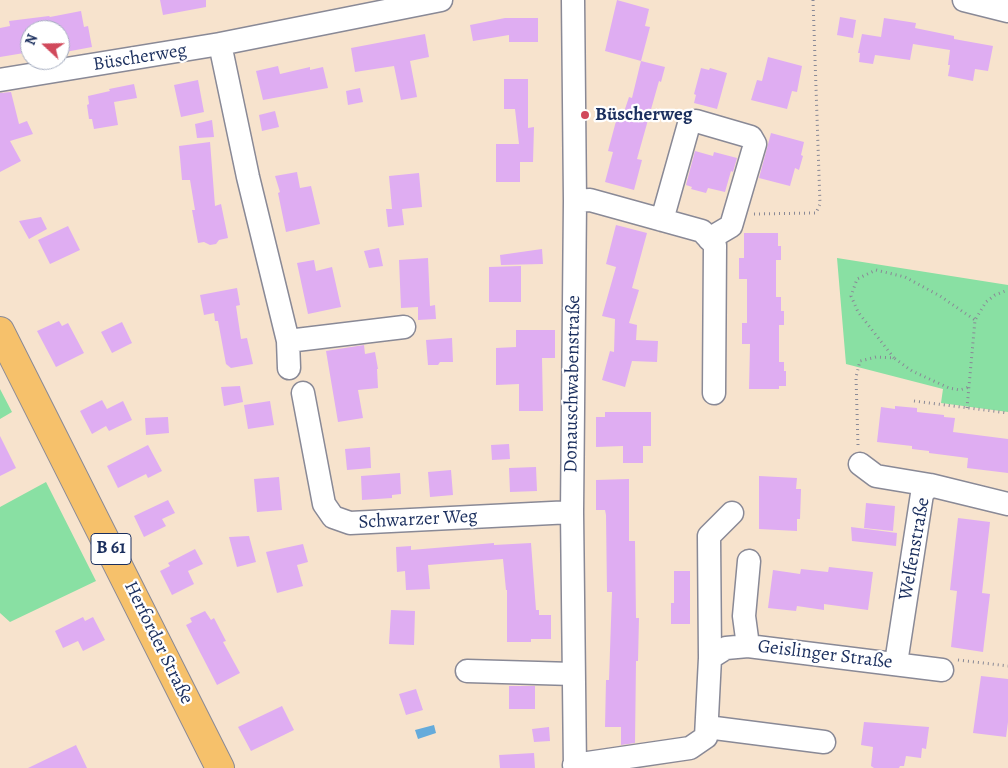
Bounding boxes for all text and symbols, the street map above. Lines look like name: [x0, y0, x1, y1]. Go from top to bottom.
north arrow: [20, 20, 70, 70]
text: N: [21, 32, 42, 48]
street label: Büscherweg: [92, 39, 188, 77]
place label: Büscherweg: [595, 104, 692, 126]
marker: Büscherweg: [579, 109, 591, 121]
street label: Donauschwabenstraße: [560, 295, 586, 473]
street label: Welfenstraße: [895, 496, 935, 602]
street label: Schwarzer Weg: [358, 505, 478, 535]
road number: B 61: [91, 534, 131, 564]
street label: Herforder Straße: [118, 578, 198, 708]
street label: Geislinger Straße: [756, 635, 894, 675]

